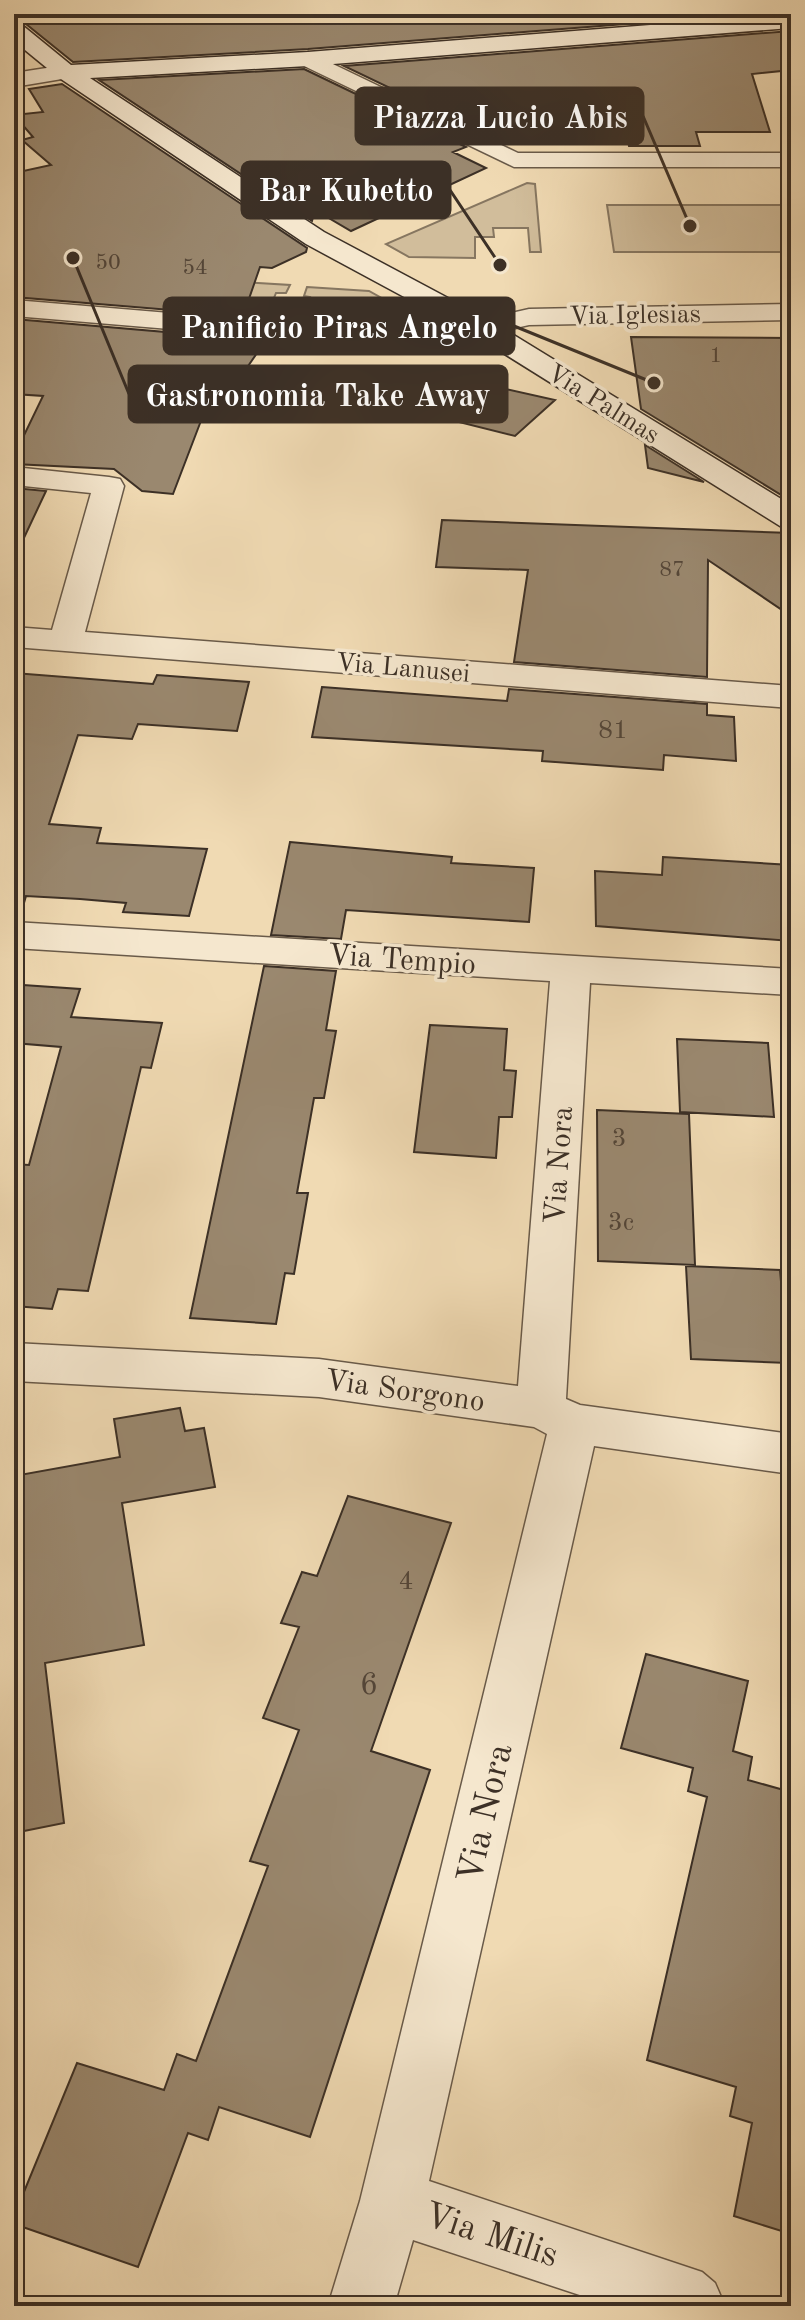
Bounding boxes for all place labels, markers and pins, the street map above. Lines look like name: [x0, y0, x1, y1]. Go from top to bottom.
callout: Piazza Lucio Abis: [356, 88, 643, 144]
callout: Bar Kubetto: [242, 162, 450, 218]
callout: Panificio Piras Angelo: [164, 298, 514, 354]
callout: Gastronomia Take Away: [129, 366, 507, 422]

